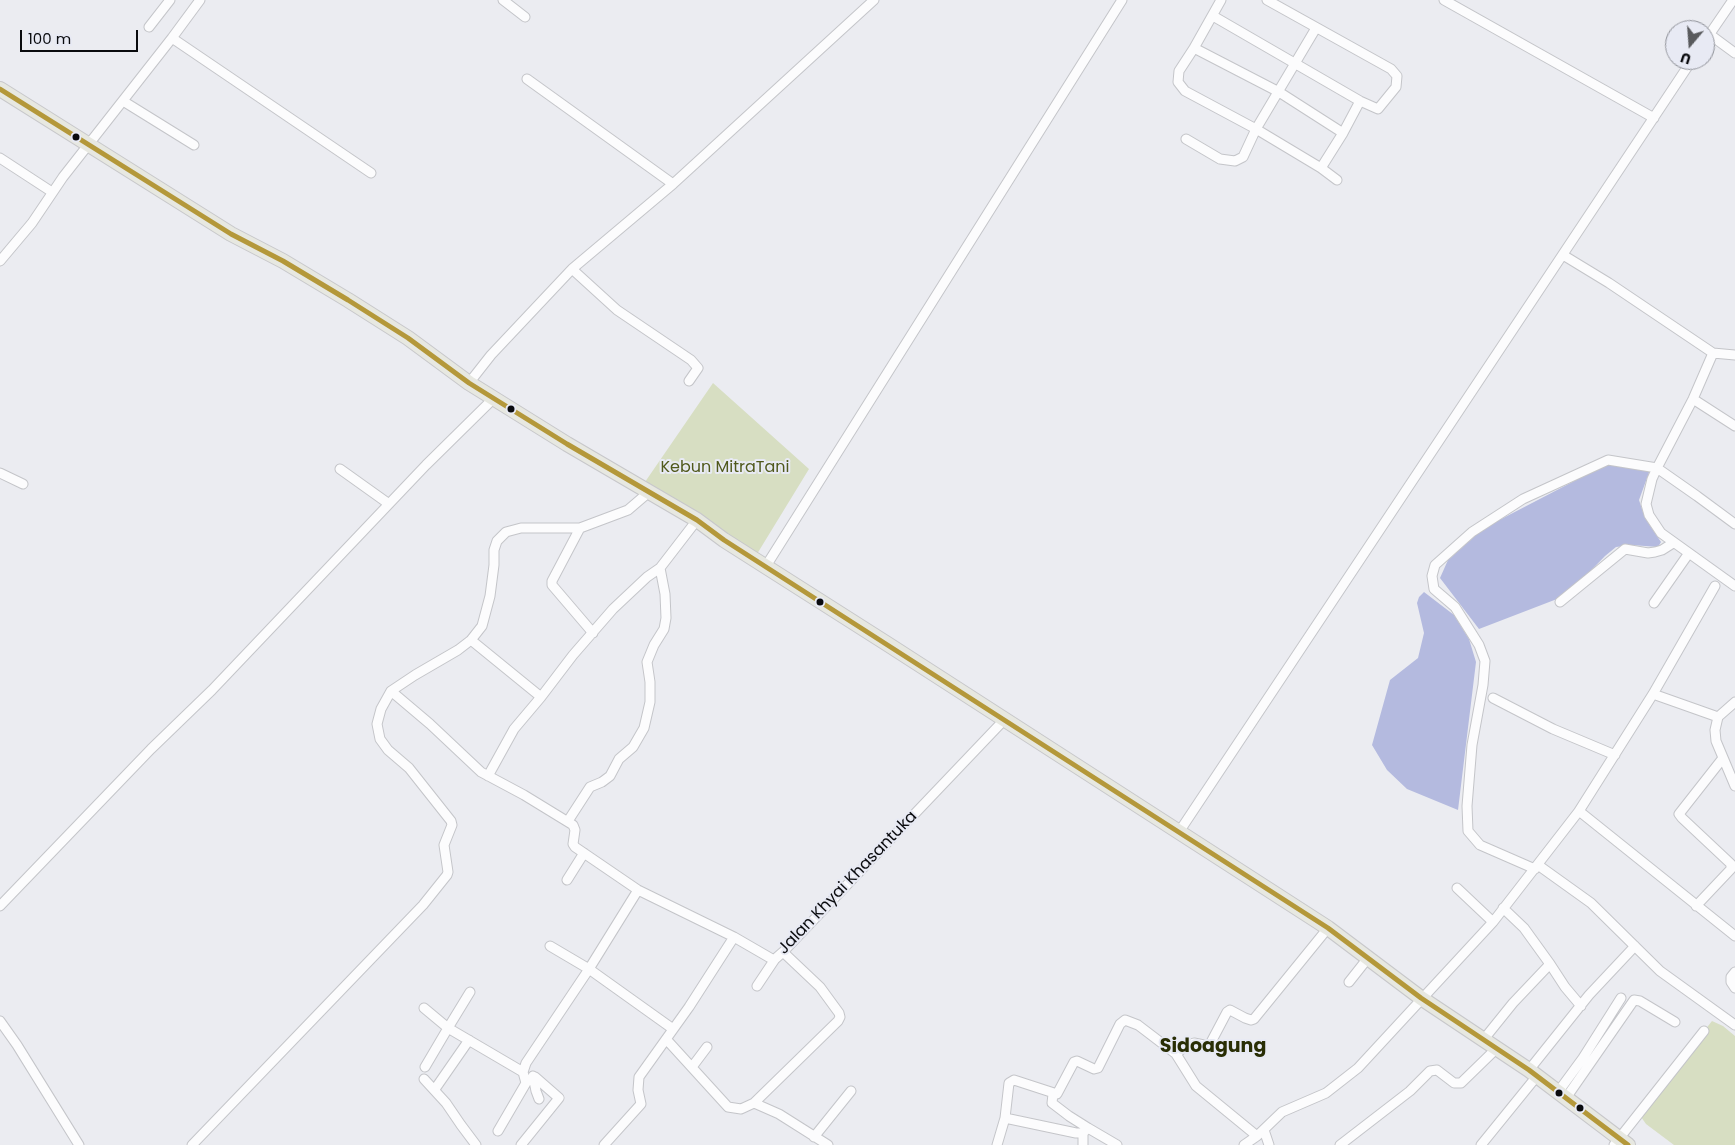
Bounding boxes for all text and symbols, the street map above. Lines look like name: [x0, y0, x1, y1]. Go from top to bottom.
scale bar: [22, 20, 140, 52]
north arrow: [1665, 20, 1715, 70]
text: 100 m: [28, 28, 71, 49]
text: U: [1678, 47, 1693, 69]
unlabelled marker: [71, 132, 81, 142]
unlabelled marker: [506, 404, 516, 414]
park label: Kebun MitraTani: [660, 458, 790, 478]
unlabelled marker: [815, 597, 825, 607]
street label: Jalan Khyai Khasantuka: [775, 807, 921, 959]
district label: Sidoagung: [1160, 1036, 1266, 1058]
unlabelled marker: [1554, 1088, 1564, 1098]
unlabelled marker: [1575, 1103, 1585, 1113]

